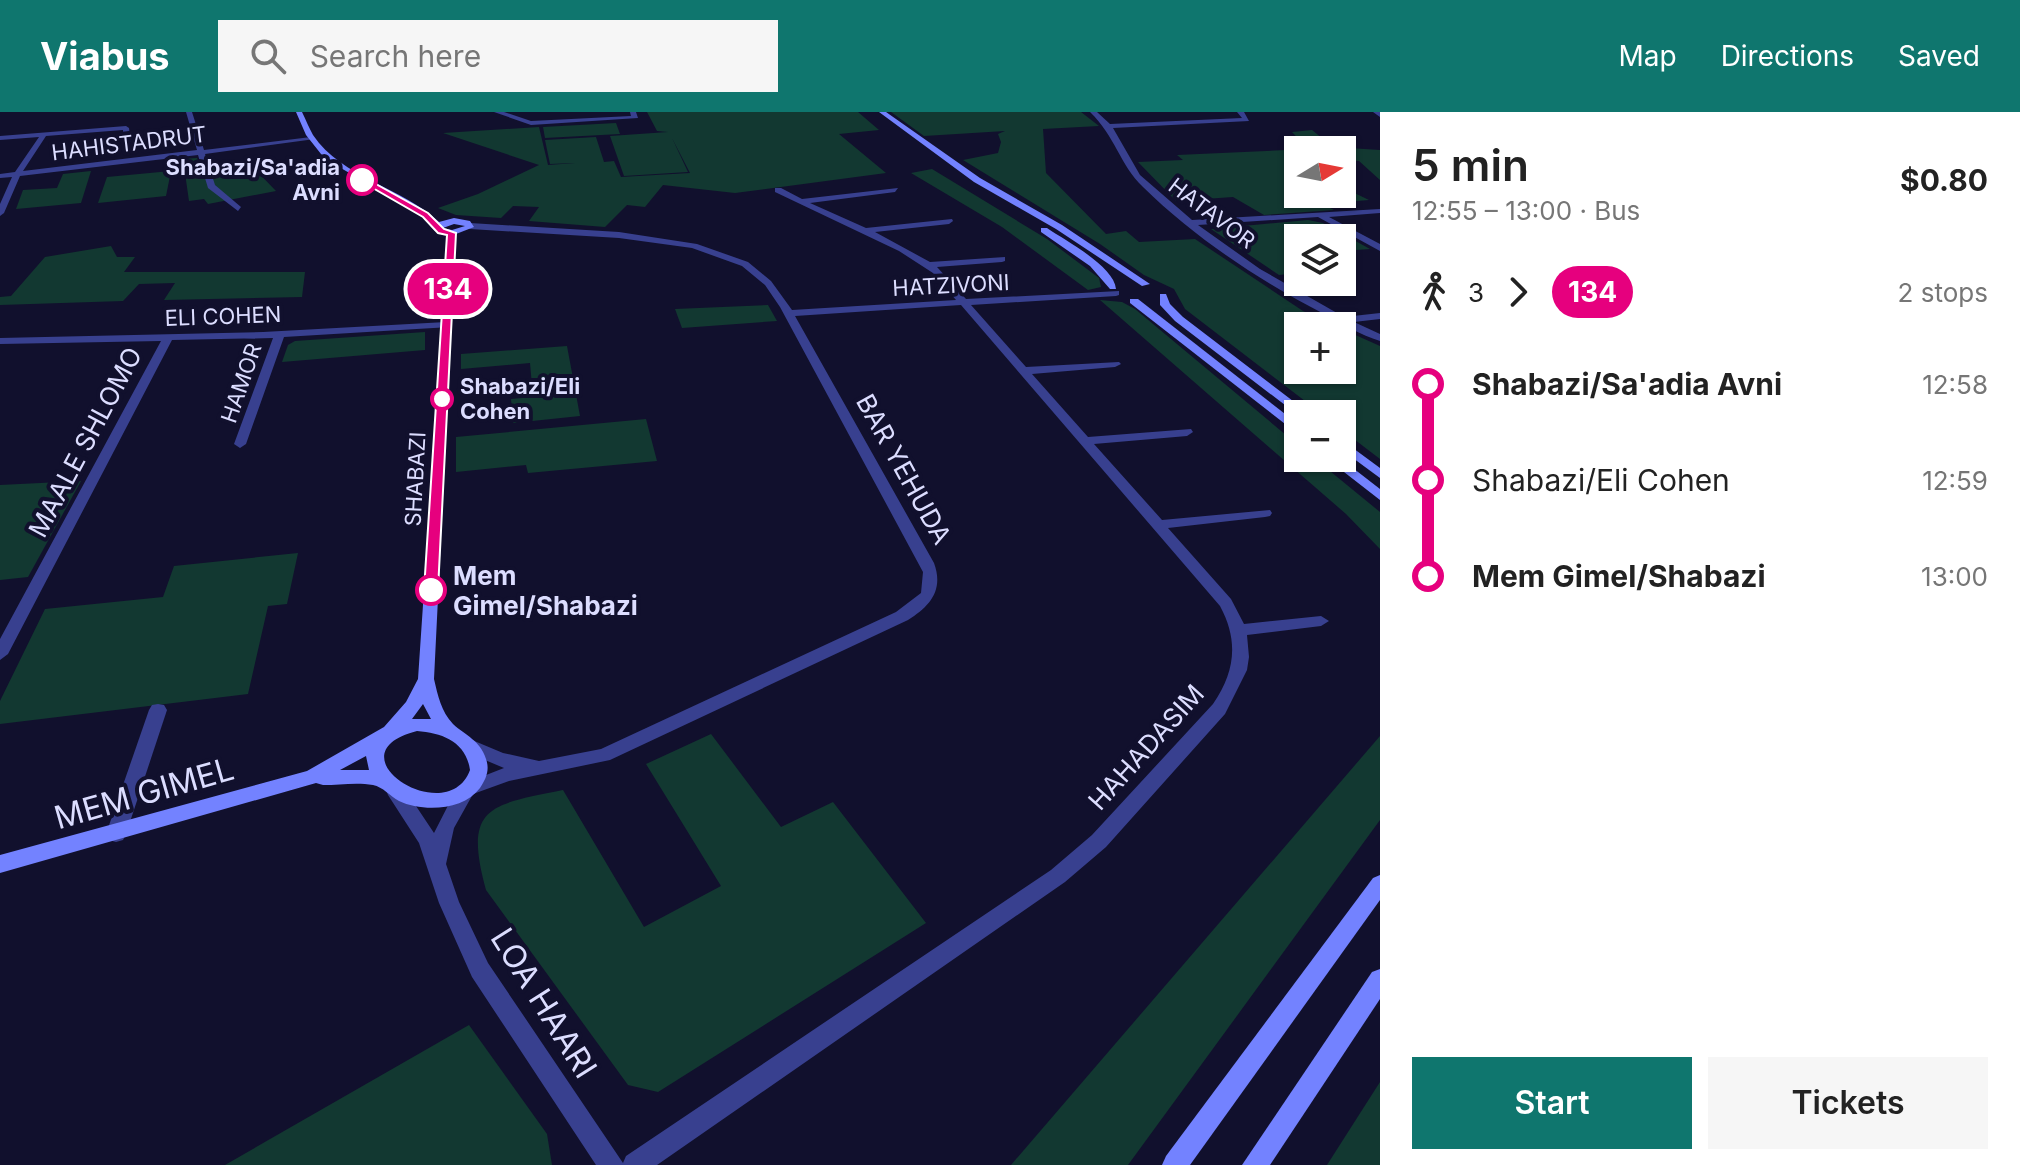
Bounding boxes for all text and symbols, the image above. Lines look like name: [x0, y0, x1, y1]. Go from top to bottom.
search box: [218, 20, 778, 92]
text: Viabus: [40, 33, 170, 79]
icon: search: [246, 34, 290, 78]
text: Search here: [310, 38, 481, 74]
text: Map: [1618, 39, 1677, 73]
text: Directions: [1721, 39, 1854, 73]
text: Saved: [1898, 39, 1980, 73]
street label: HAHISTADRUT: [50, 121, 208, 165]
north arrow: [1284, 136, 1356, 208]
map controls: [1284, 136, 1356, 472]
text: 5 min: [1412, 138, 1529, 192]
place label: Shabazi/Sa'adia Avni: [166, 154, 340, 205]
text: $0.80: [1900, 162, 1988, 198]
marker: Shabazi/Sa'adia Avni: [347, 165, 377, 195]
street label: HATAVOR: [1164, 172, 1260, 254]
text: 12:55 – 13:00 · Bus: [1412, 195, 1640, 226]
button: layers: [1284, 224, 1356, 296]
line badge: 134: [402, 263, 494, 315]
street label: HATZIVONI: [892, 269, 1010, 301]
icon: walk: [1412, 270, 1456, 314]
icon: forward: [1496, 270, 1540, 314]
text: 134: [423, 272, 473, 306]
text: 134: [1568, 275, 1617, 309]
text: 3: [1468, 277, 1484, 308]
text: 2 stops: [1898, 277, 1988, 308]
street label: ELI COHEN: [164, 301, 282, 331]
button: +: [1284, 312, 1356, 384]
street label: HAMOR: [215, 340, 267, 426]
street label: MAALE SHLOMO: [22, 342, 148, 542]
text: Shabazi/Sa'adia Avni: [1472, 366, 1782, 402]
text: 12:58: [1922, 369, 1988, 400]
place label: Shabazi/Eli Cohen: [460, 373, 580, 424]
marker: Shabazi/Eli Cohen: [431, 388, 453, 410]
street label: BAR YEHUDA: [850, 389, 958, 549]
button: −: [1284, 400, 1356, 472]
street label: SHABAZI: [400, 431, 430, 527]
text: Shabazi/Eli Cohen: [1472, 462, 1730, 498]
text: 12:59: [1922, 465, 1988, 496]
text: Mem Gimel/Shabazi: [1472, 558, 1766, 594]
place label: Mem Gimel/Shabazi: [453, 560, 638, 621]
text: 13:00: [1921, 561, 1988, 592]
marker: Mem Gimel/Shabazi: [416, 575, 446, 605]
street label: HAHADASIM: [1082, 678, 1210, 816]
street label: MEM GIMEL: [50, 749, 238, 837]
street label: LOA HAARI: [483, 921, 605, 1085]
button: Start: [1412, 1057, 1692, 1149]
button: Tickets: [1708, 1057, 1988, 1149]

